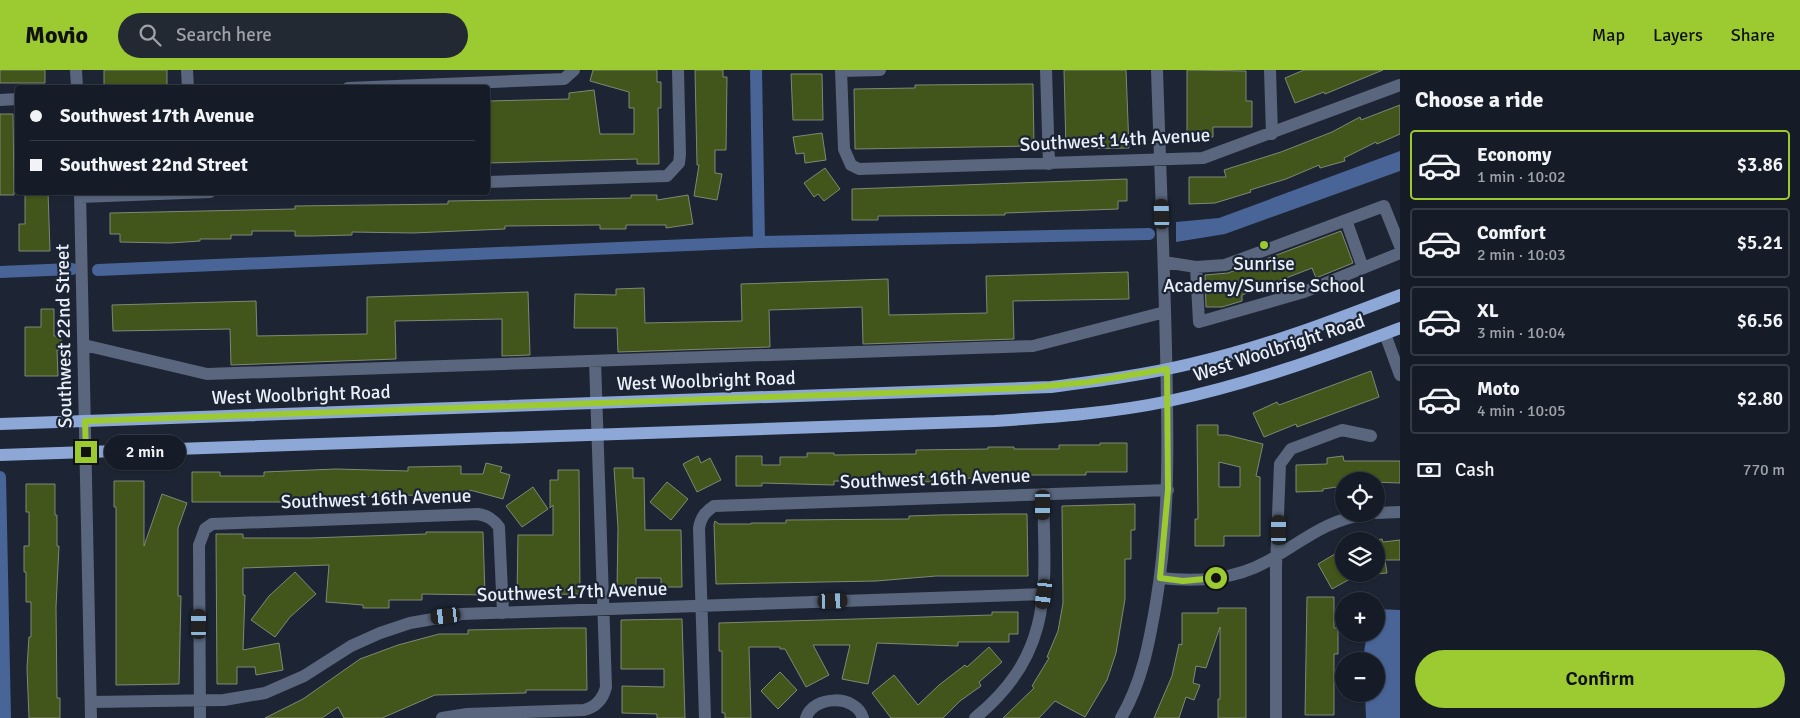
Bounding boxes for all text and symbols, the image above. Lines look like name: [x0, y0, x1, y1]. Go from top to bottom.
search box: [118, 13, 468, 58]
text: Movio: [25, 20, 88, 50]
icon: search: [136, 21, 164, 49]
text: Search here: [176, 23, 272, 47]
text: Map: [1592, 24, 1625, 46]
text: Layers: [1653, 24, 1703, 46]
text: Share: [1731, 24, 1775, 46]
text: Choose a ride: [1415, 86, 1543, 113]
text: Southwest 17th Avenue: [60, 104, 254, 128]
street label: Southwest 14th Avenue: [1019, 123, 1211, 157]
icon: car: [1417, 143, 1462, 188]
text: Economy: [1477, 143, 1551, 167]
text: Southwest 22nd Street: [60, 153, 248, 177]
text: $3.86: [1737, 153, 1783, 177]
text: 1 min · 10:02: [1477, 167, 1566, 187]
car: [1153, 199, 1170, 229]
icon: car: [1417, 221, 1462, 266]
text: Comfort: [1477, 221, 1546, 245]
text: $5.21: [1737, 231, 1783, 255]
marker: Sunrise Academy/Sunrise School: [1258, 239, 1270, 251]
street label: Southwest 22nd Street: [50, 243, 78, 428]
text: 2 min · 10:03: [1477, 245, 1566, 265]
place label: Sunrise Academy/Sunrise School: [1163, 252, 1365, 298]
icon: car: [1417, 299, 1462, 344]
text: XL: [1477, 299, 1499, 323]
street label: West Woolbright Road: [1190, 309, 1368, 387]
text: $6.56: [1737, 309, 1783, 333]
text: 3 min · 10:04: [1477, 323, 1566, 343]
street label: West Woolbright Road: [616, 366, 796, 396]
icon: car: [1417, 377, 1462, 422]
text: Moto: [1477, 377, 1520, 401]
street label: West Woolbright Road: [211, 380, 391, 410]
text: $2.80: [1737, 387, 1783, 411]
text: 4 min · 10:05: [1477, 401, 1566, 421]
callout: 2 min: [104, 434, 186, 470]
route end: [75, 441, 97, 463]
text: 2 min: [126, 442, 164, 462]
icon: cash: [1415, 456, 1443, 484]
text: Cash: [1455, 458, 1495, 482]
text: 770 m: [1743, 460, 1785, 480]
street label: Southwest 16th Avenue: [839, 464, 1031, 494]
map controls: [1335, 472, 1385, 702]
button: locate: [1335, 472, 1385, 522]
street label: Southwest 16th Avenue: [280, 484, 472, 514]
car: [1035, 490, 1050, 520]
car: [1271, 515, 1286, 545]
button: layers: [1335, 532, 1385, 582]
route start: [1205, 567, 1227, 589]
street label: Southwest 17th Avenue: [476, 577, 668, 607]
car: [1034, 578, 1053, 610]
button: +: [1335, 592, 1385, 642]
car: [817, 593, 848, 609]
car: [430, 607, 461, 625]
car: [191, 609, 206, 639]
button: Confirm: [1415, 650, 1785, 708]
button: −: [1335, 652, 1385, 702]

